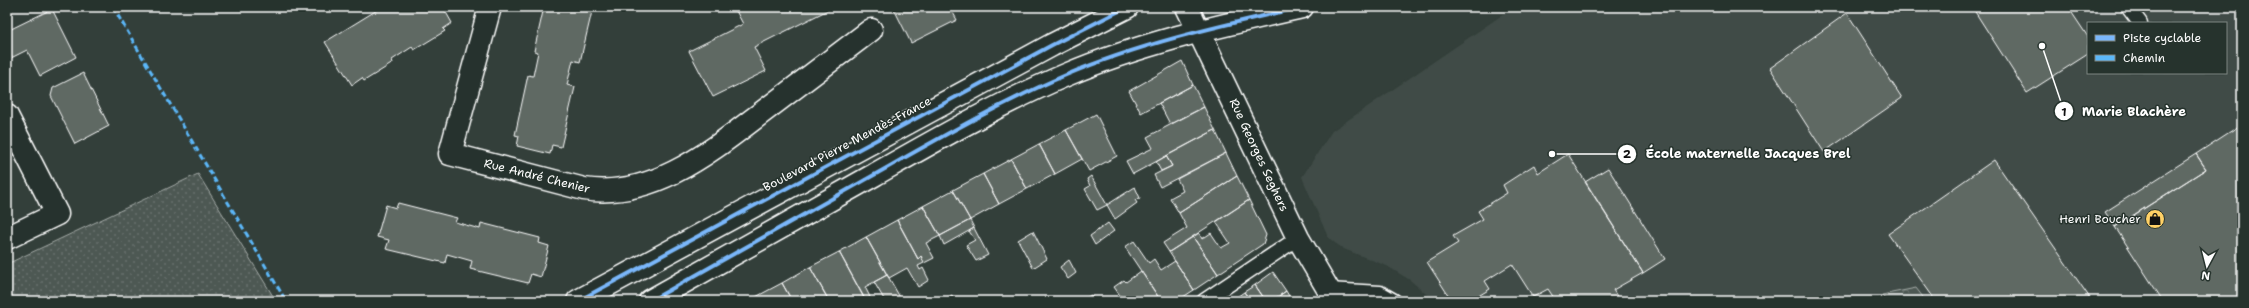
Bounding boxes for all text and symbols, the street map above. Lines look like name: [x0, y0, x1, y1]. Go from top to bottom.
legend: [2087, 22, 2227, 74]
text: Piste cyclable: [2123, 30, 2201, 46]
text: Chemin: [2123, 50, 2165, 66]
street label: Boulevard Pierre Mendès-France: [760, 93, 934, 195]
street label: Rue Georges Seghers: [1226, 96, 1292, 214]
callout: Marie Blachère: [2054, 99, 2194, 124]
text: Marie Blachère: [2082, 103, 2186, 120]
text: 1: [2061, 104, 2067, 120]
callout: École maternelle Jacques Brel: [1617, 141, 1858, 166]
text: École maternelle Jacques Brel: [1646, 144, 1851, 162]
text: 2: [1623, 146, 1632, 162]
street label: Rue André Chenier: [482, 155, 592, 197]
shop icon: Henri Boucher: [2144, 208, 2166, 230]
place label: Henri Boucher: [2059, 211, 2141, 227]
north arrow: [2187, 246, 2227, 286]
text: N: [2200, 267, 2211, 283]

